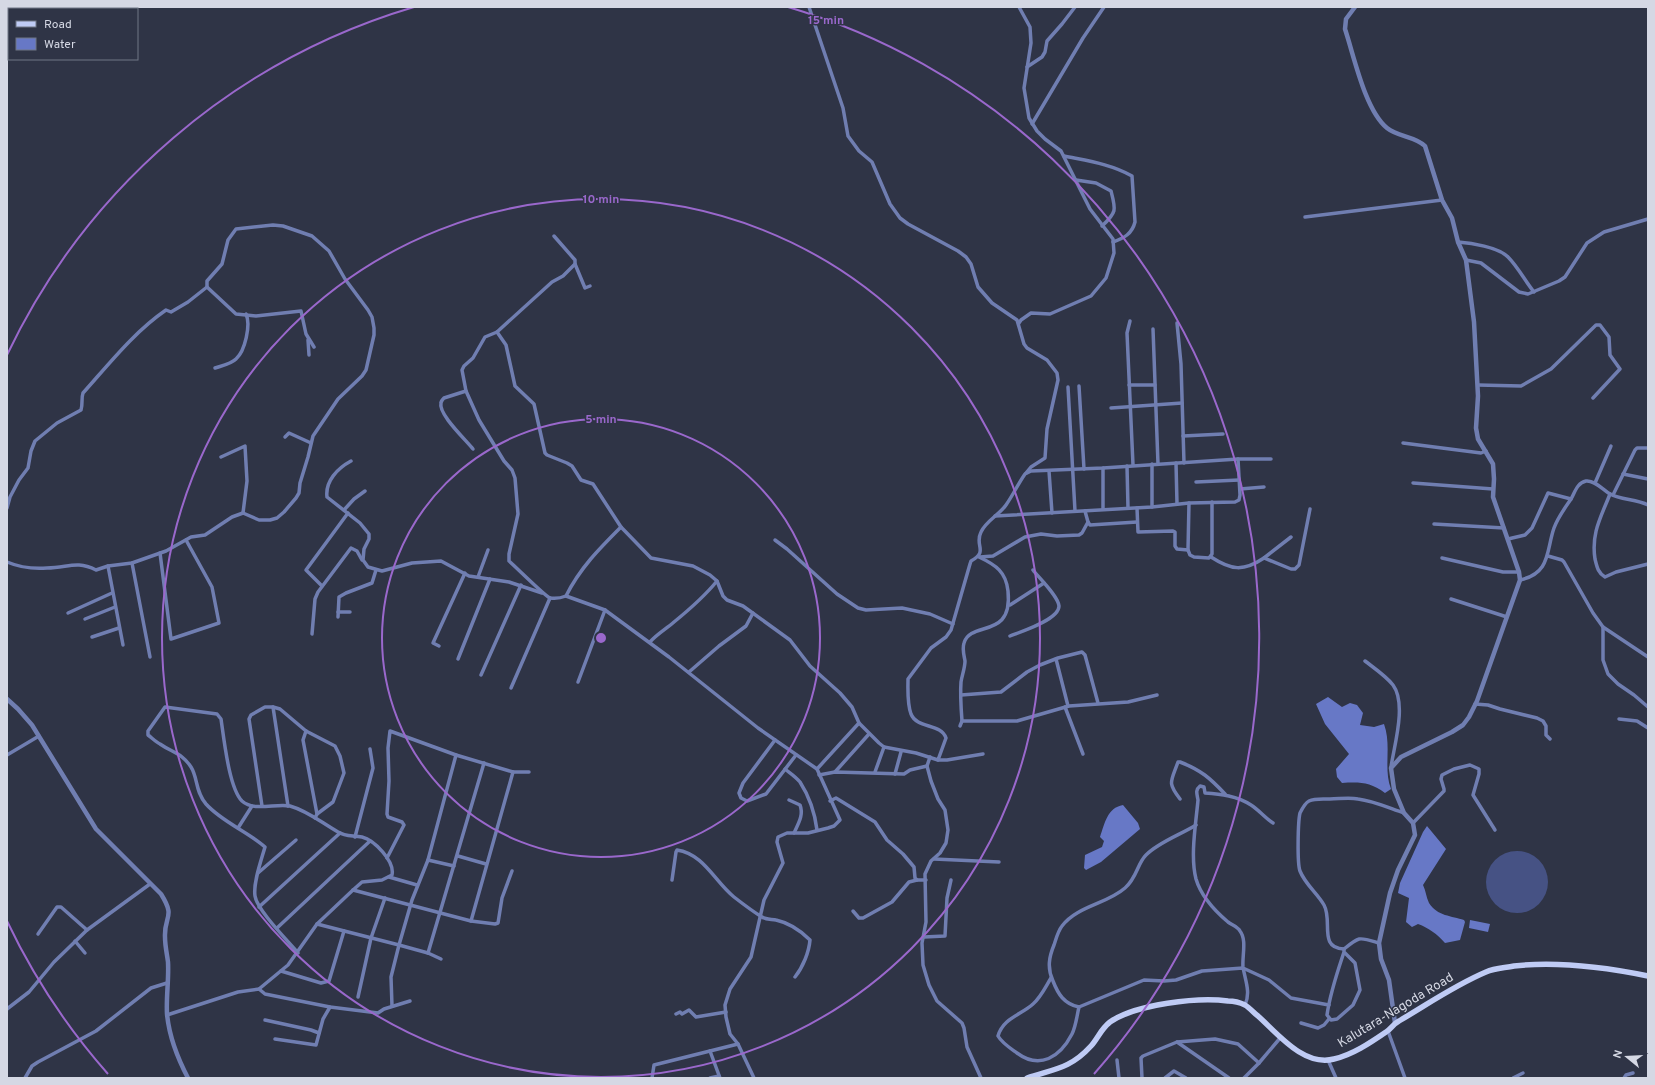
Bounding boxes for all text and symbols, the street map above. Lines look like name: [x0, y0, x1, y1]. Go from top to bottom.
legend: [8, 8, 138, 60]
text: 15 min: [808, 13, 844, 29]
text: Road: [44, 17, 72, 33]
text: Water: [44, 37, 76, 53]
text: 10 min: [583, 192, 619, 208]
text: 5 min: [585, 412, 617, 428]
centre of rings: [594, 631, 608, 645]
street label: Kalutara-Nagoda Road: [1335, 970, 1457, 1052]
north arrow: [1607, 1037, 1647, 1077]
text: N: [1611, 1048, 1626, 1060]

